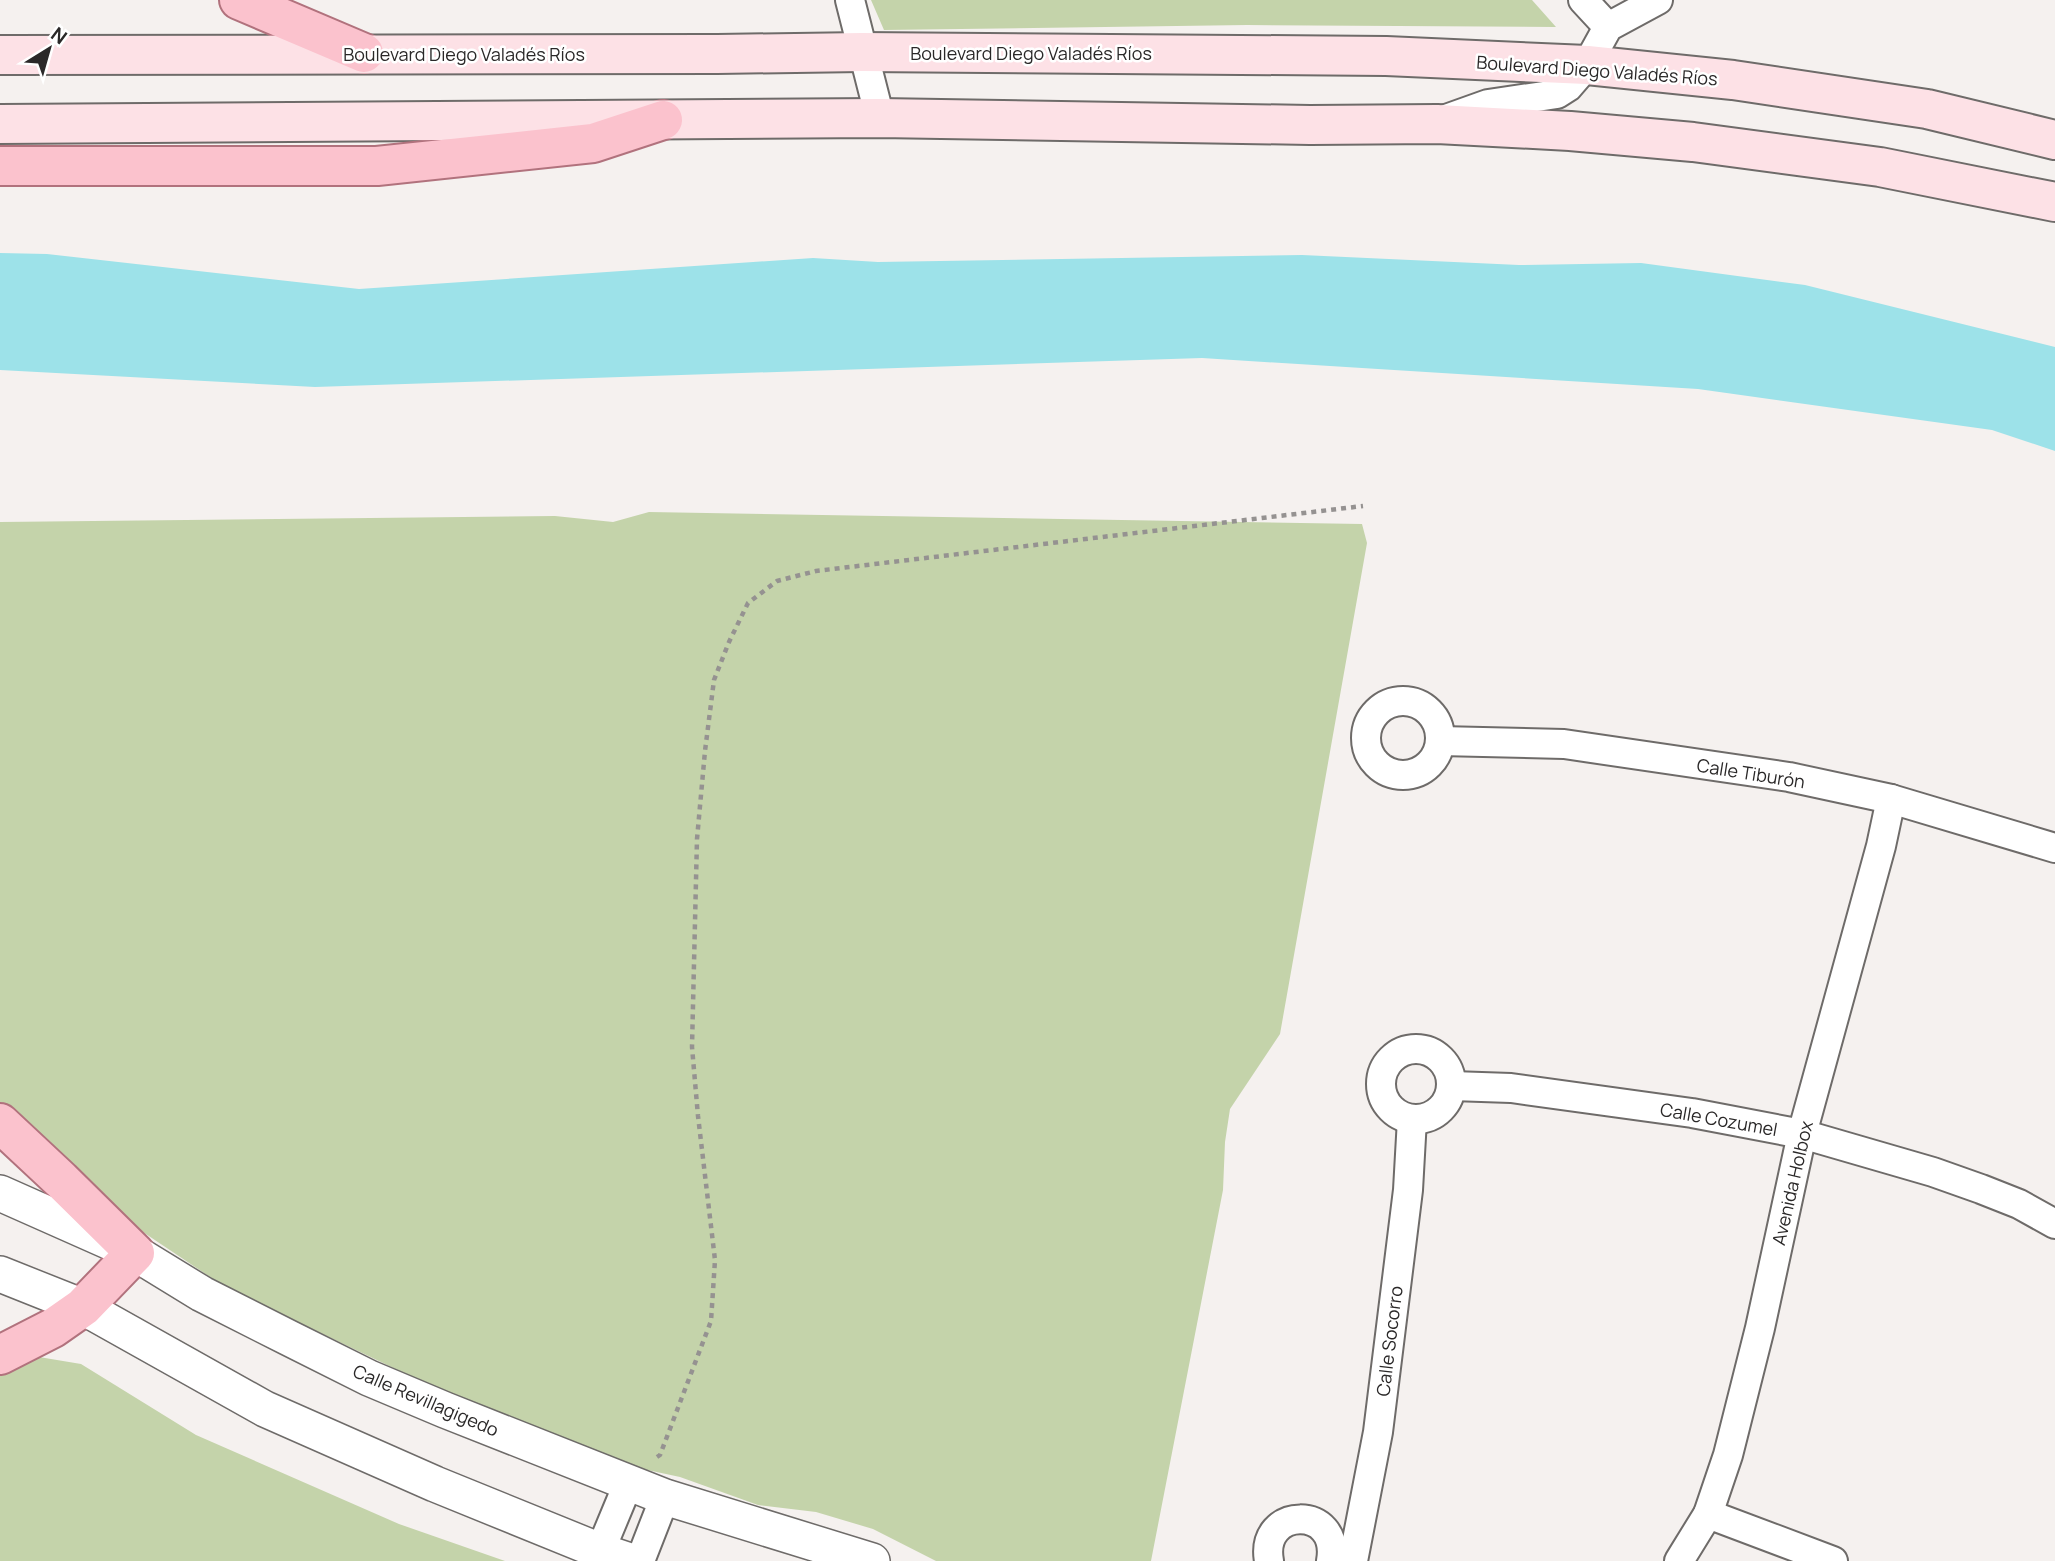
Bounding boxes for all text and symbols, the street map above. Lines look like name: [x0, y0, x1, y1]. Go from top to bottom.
north arrow: [14, 14, 84, 84]
text: N: [46, 21, 73, 50]
street label: Boulevard Diego Valadés Ríos: [910, 41, 1152, 65]
street label: Boulevard Diego Valadés Ríos: [343, 42, 585, 66]
street label: Boulevard Diego Valadés Ríos: [1476, 50, 1718, 90]
street label: Calle Tiburón: [1695, 753, 1807, 793]
street label: Calle Cozumel: [1658, 1097, 1780, 1141]
street label: Avenida Holbox: [1766, 1118, 1818, 1247]
street label: Calle Socorro: [1370, 1284, 1408, 1398]
street label: Calle Revillagigedo: [349, 1358, 503, 1442]

